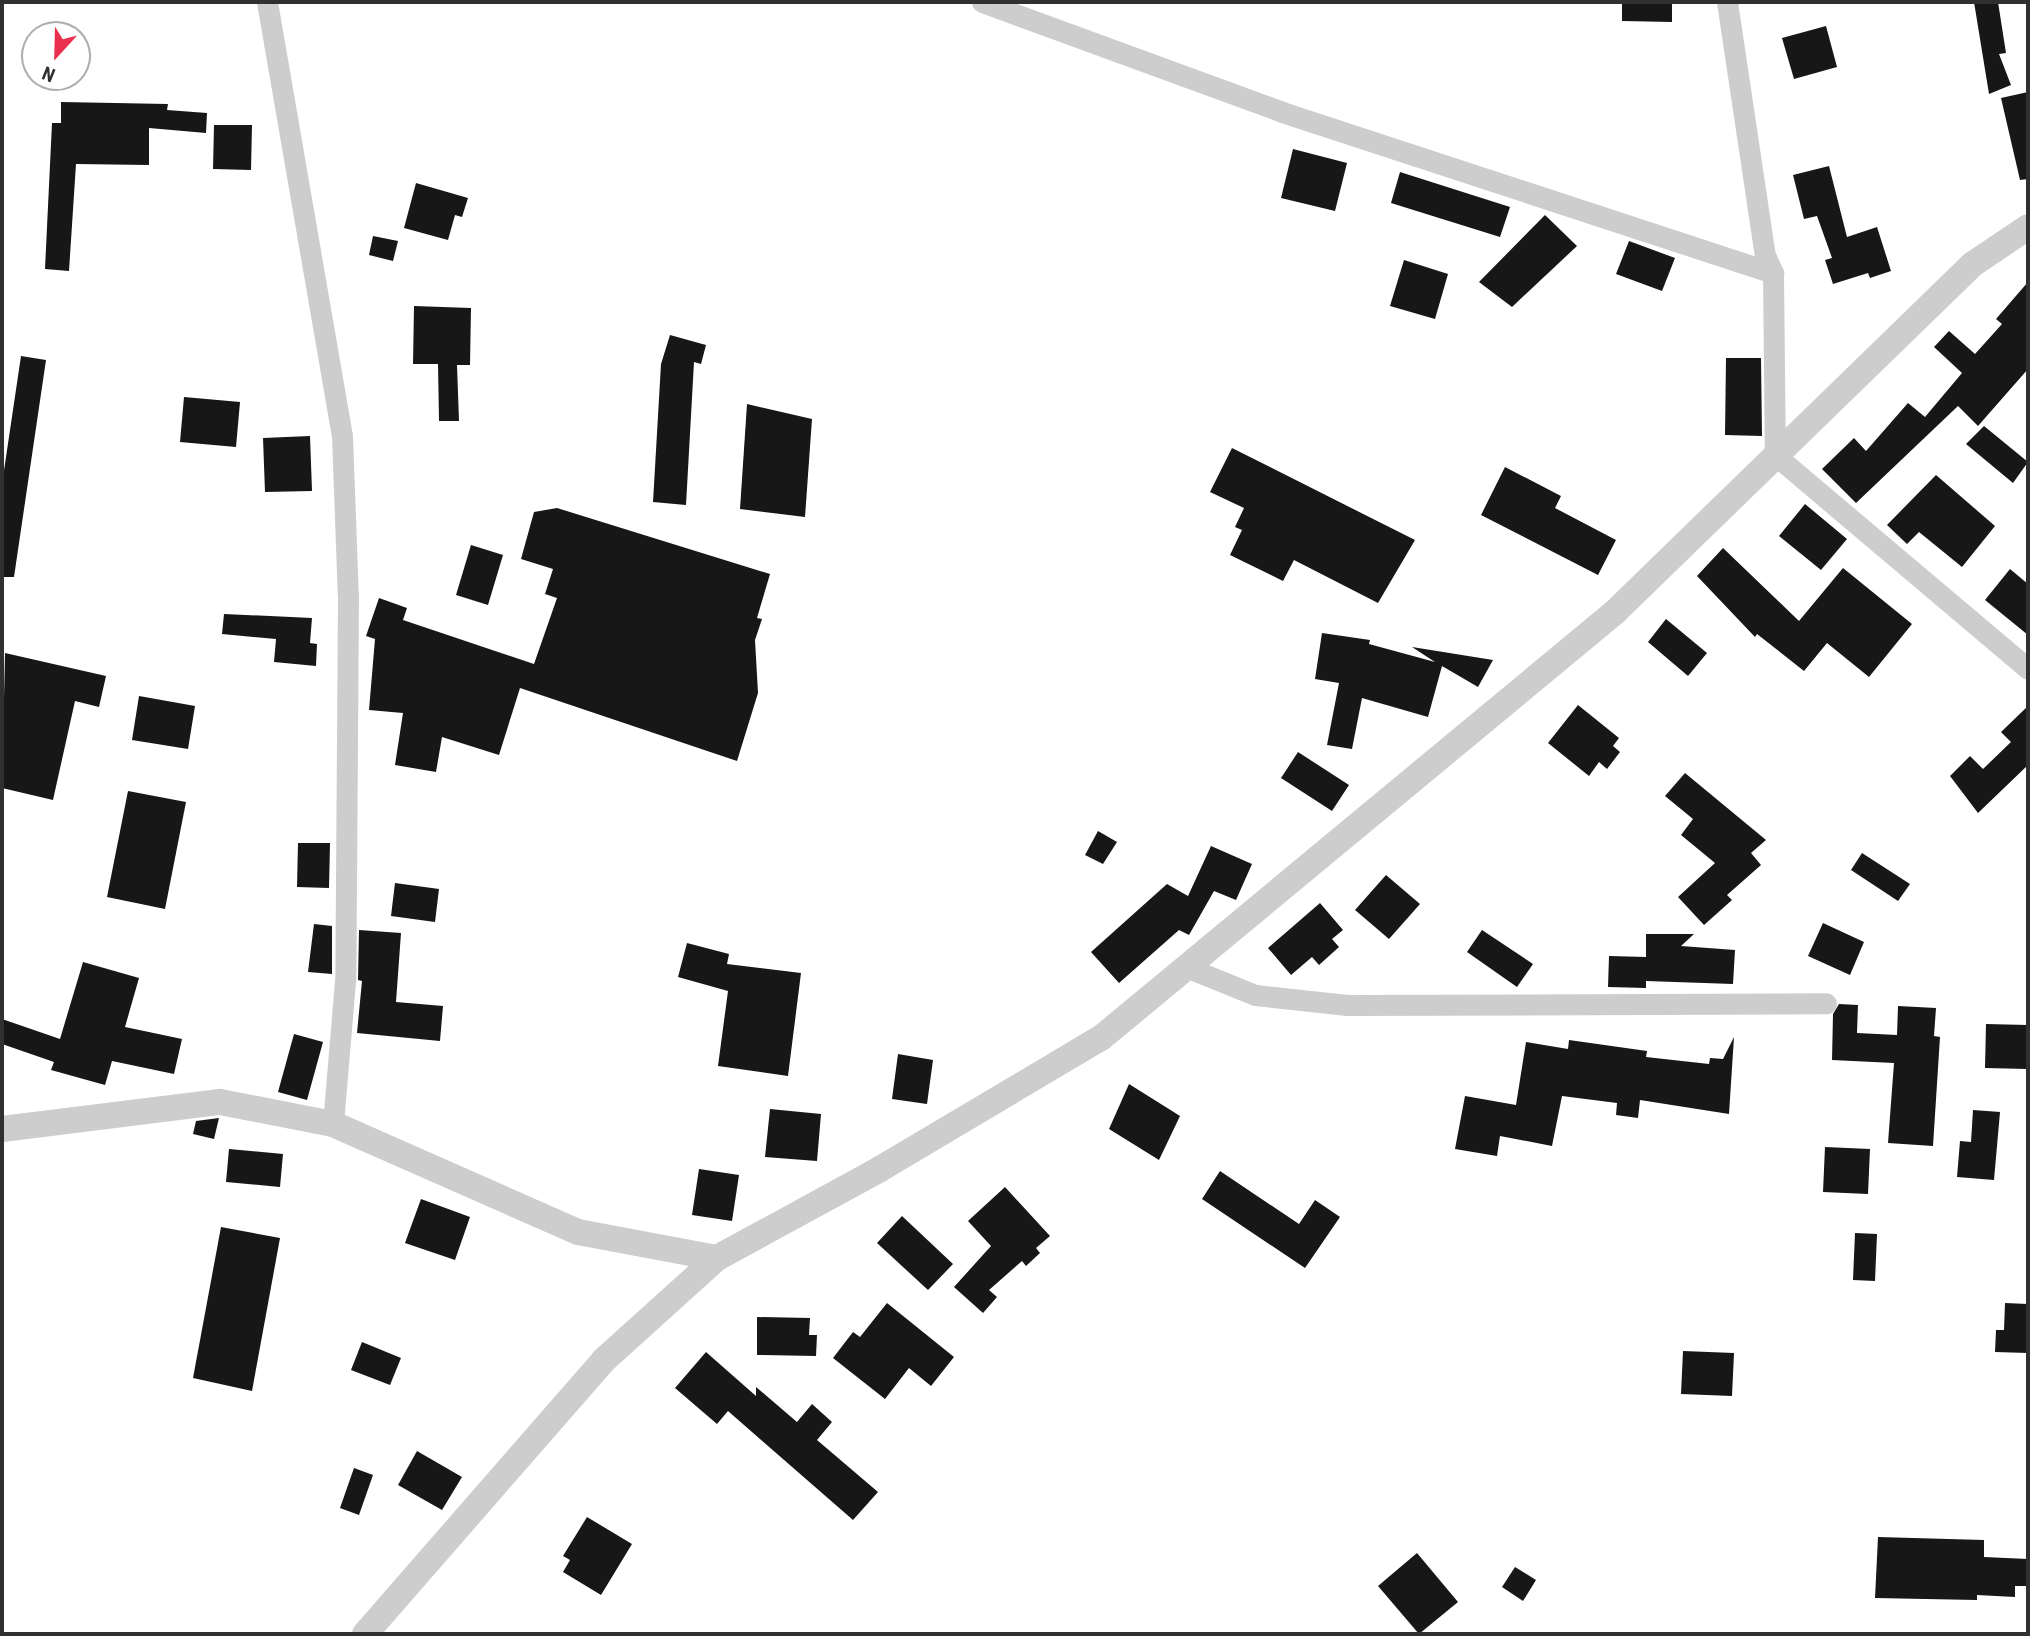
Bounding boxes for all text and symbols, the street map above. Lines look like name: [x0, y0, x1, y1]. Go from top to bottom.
north arrow: [21, 21, 91, 91]
text: N: [39, 61, 58, 87]

